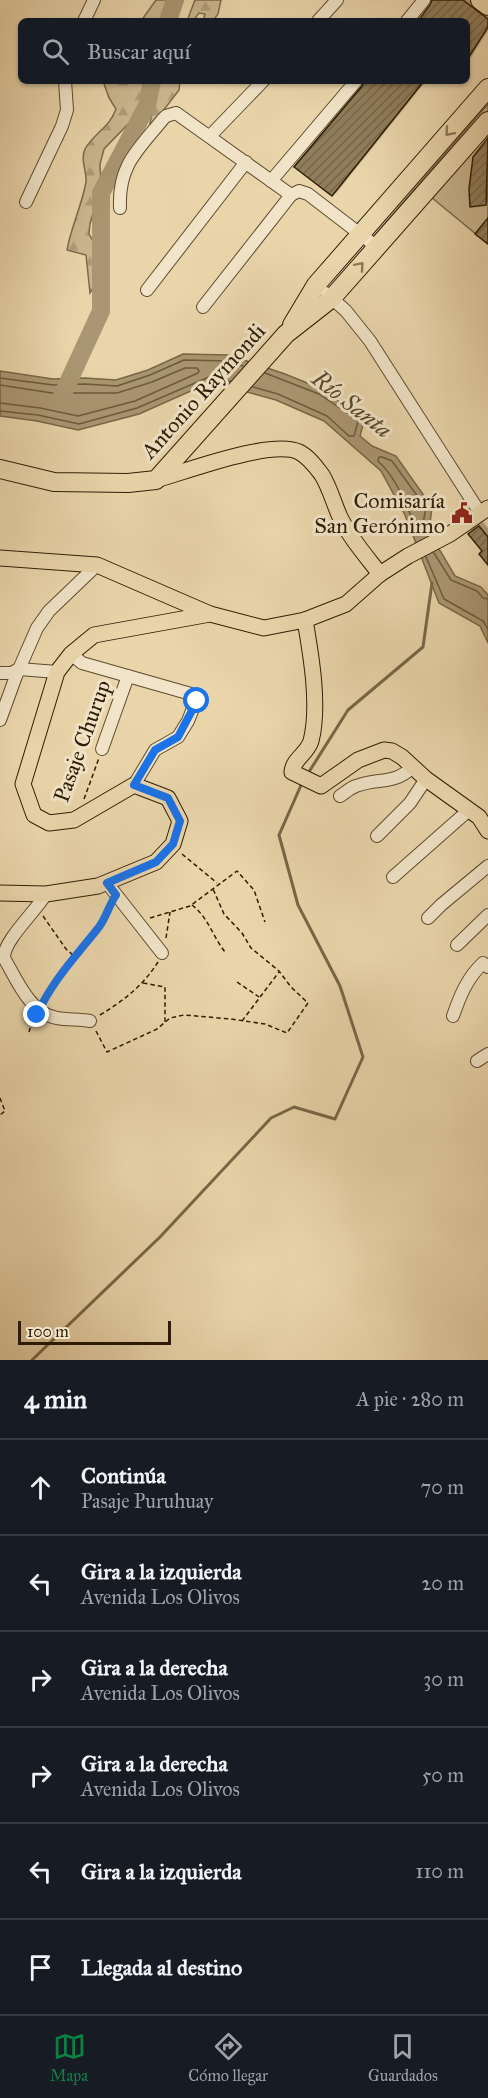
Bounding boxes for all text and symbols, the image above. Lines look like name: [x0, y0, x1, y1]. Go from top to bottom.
search box: [18, 18, 470, 84]
icon: search: [39, 35, 72, 68]
text: Buscar aquí: [87, 38, 190, 65]
one-way arrow: [445, 125, 456, 136]
one-way arrow: [353, 263, 364, 273]
street label: Antonio Raymondi: [134, 318, 271, 465]
water label: Río Santa: [305, 363, 398, 445]
place label: Comisaría San Gerónimo: [314, 487, 446, 539]
public building icon: Comisaría San Gerónimo: [450, 501, 474, 525]
street label: Pasaje Churup: [47, 676, 117, 806]
route start: [183, 687, 209, 713]
route end: [23, 1001, 49, 1027]
scale bar: [18, 1318, 171, 1346]
text: 100 m: [27, 1322, 69, 1341]
text: 4 min: [24, 1383, 87, 1415]
text: A pie · 280 m: [356, 1387, 464, 1411]
text: Continúa: [81, 1462, 166, 1489]
icon: ahead: [24, 1471, 57, 1504]
text: 70 m: [421, 1475, 464, 1499]
text: Pasaje Puruhuay: [81, 1489, 213, 1513]
text: Gira a la izquierda: [81, 1558, 242, 1585]
icon: left: [24, 1567, 57, 1600]
text: 20 m: [421, 1571, 464, 1595]
text: Avenida Los Olivos: [81, 1585, 240, 1609]
text: Gira a la derecha: [81, 1654, 228, 1681]
icon: right: [24, 1663, 57, 1696]
text: 30 m: [423, 1667, 464, 1691]
text: Avenida Los Olivos: [81, 1681, 240, 1705]
text: Gira a la derecha: [81, 1750, 228, 1777]
icon: right: [24, 1759, 57, 1792]
text: 50 m: [422, 1763, 464, 1787]
text: Avenida Los Olivos: [81, 1777, 240, 1801]
icon: left: [24, 1855, 57, 1888]
text: Gira a la izquierda: [81, 1858, 242, 1885]
text: 110 m: [416, 1859, 464, 1883]
icon: arrive: [24, 1951, 57, 1984]
text: Llegada al destino: [81, 1954, 242, 1981]
tab: Mapa: [50, 2030, 88, 2085]
tab: Cómo llegar: [188, 2030, 268, 2085]
tab: Guardados: [368, 2030, 438, 2085]

